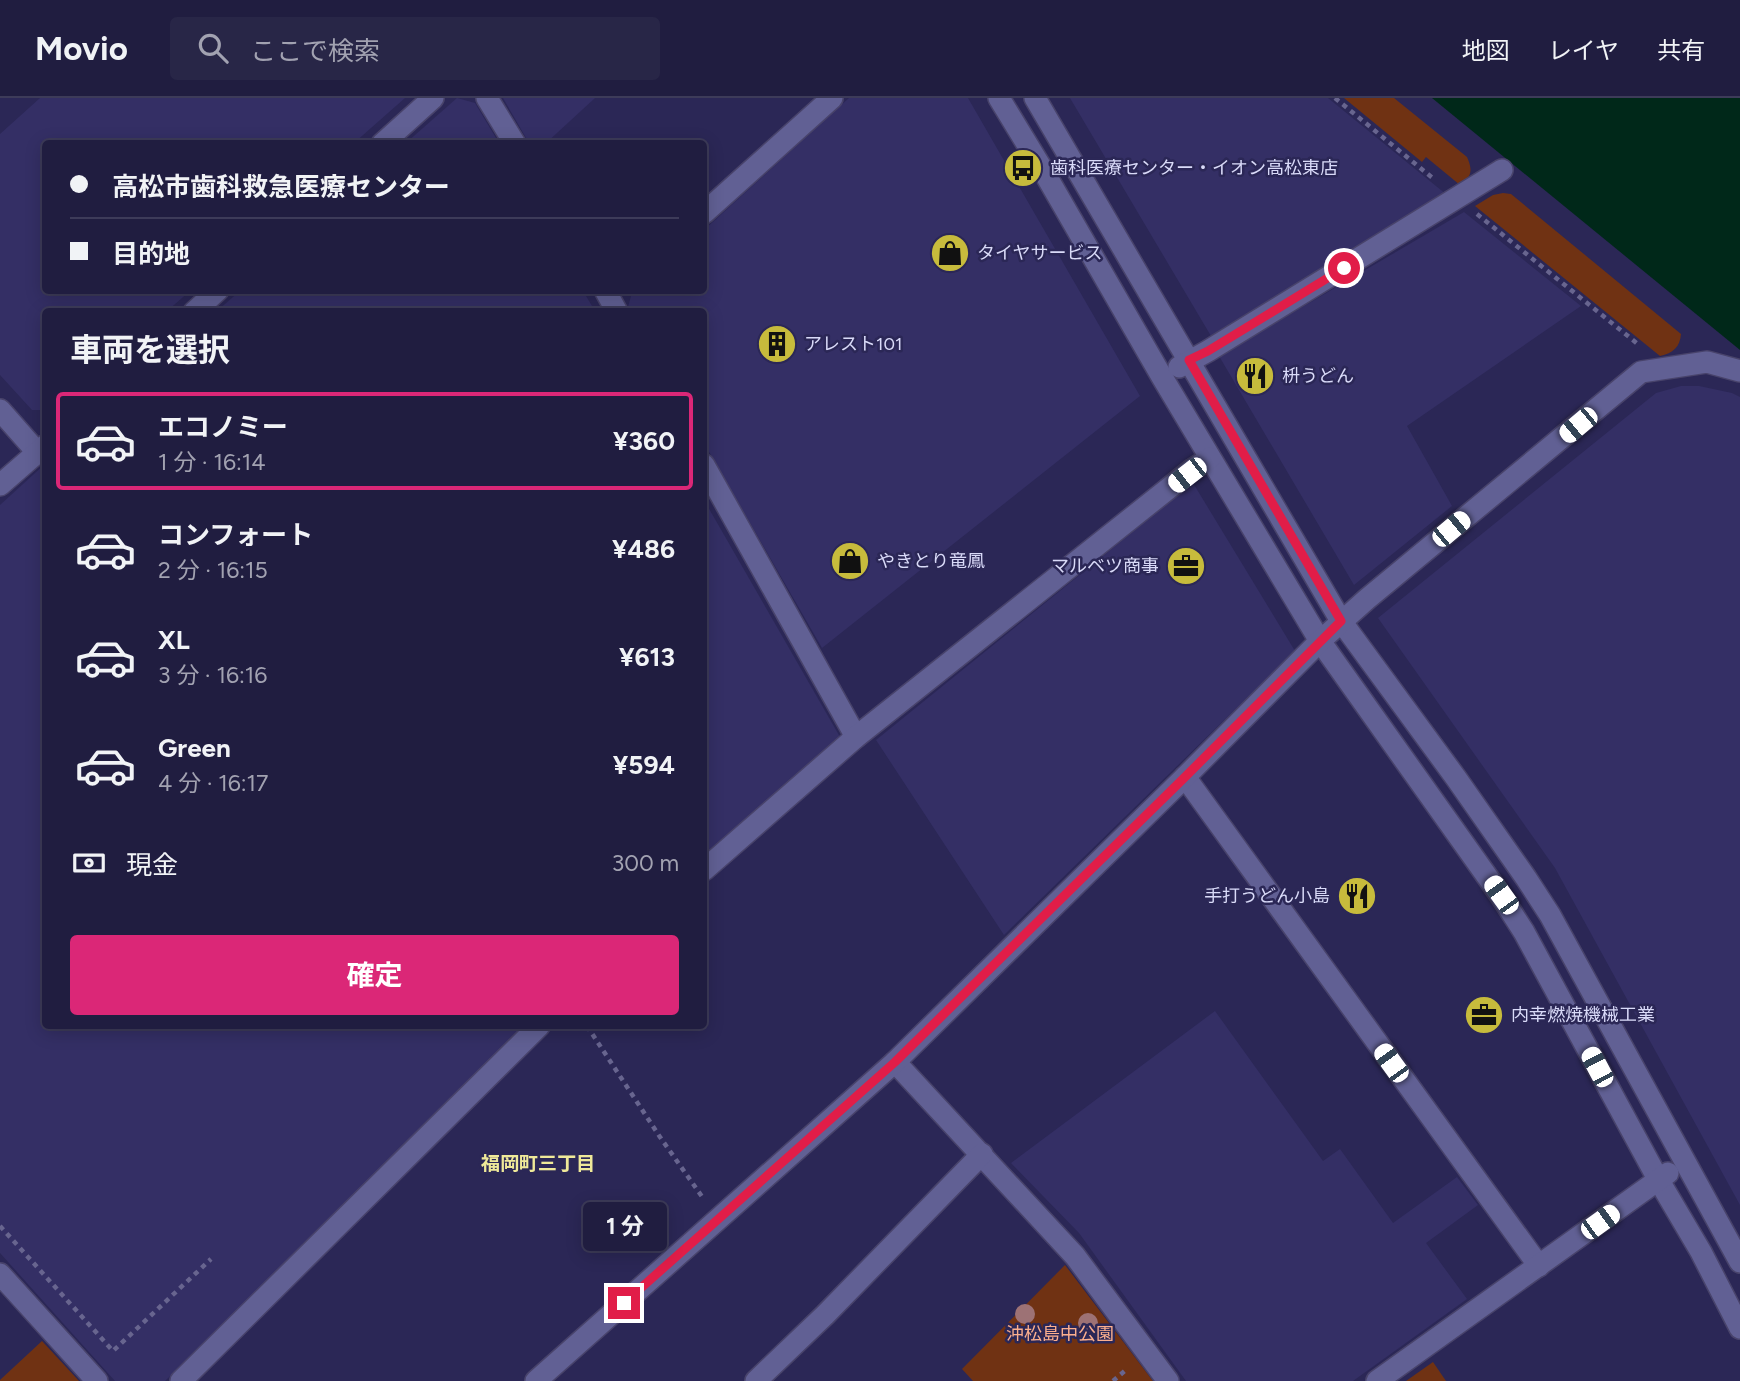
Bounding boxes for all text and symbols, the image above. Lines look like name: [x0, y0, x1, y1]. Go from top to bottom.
search box: [170, 17, 660, 80]
text: Movio: [35, 29, 128, 68]
icon: search: [194, 29, 232, 67]
text: ここで検索: [250, 35, 380, 67]
text: 地図: [1462, 36, 1510, 65]
text: レイヤ: [1548, 36, 1619, 65]
text: 共有: [1657, 36, 1705, 65]
bus stop icon: 歯科医療センター・イオン高松東店: [1002, 147, 1044, 189]
place label: 歯科医療センター・イオン高松東店: [1050, 157, 1338, 179]
text: 高松市歯科救急医療センター: [112, 171, 450, 203]
shop icon: タイヤサービス: [929, 232, 971, 274]
text: 目的地: [112, 238, 190, 270]
place label: タイヤサービス: [977, 242, 1102, 264]
route start: [1328, 252, 1360, 284]
building icon: アレスト101: [756, 323, 798, 365]
text: 車両を選択: [70, 331, 230, 369]
place label: アレスト101: [804, 333, 902, 355]
restaurant icon: 枡うどん: [1234, 355, 1276, 397]
place label: 枡うどん: [1282, 365, 1354, 387]
car: [1556, 403, 1601, 447]
icon: car: [74, 410, 137, 473]
text: エコノミー: [158, 411, 288, 443]
text: ¥360: [613, 425, 675, 457]
text: 1 分 · 16:14: [158, 448, 266, 476]
car: [1164, 454, 1211, 496]
car: [1429, 507, 1474, 551]
icon: car: [74, 518, 137, 581]
text: コンフォート: [158, 519, 313, 551]
text: ¥486: [612, 533, 675, 565]
shop icon: やきとり竜鳳: [829, 540, 871, 582]
office icon: マルベツ商事: [1165, 545, 1207, 587]
place label: やきとり竜鳳: [877, 550, 985, 572]
place label: マルベツ商事: [1051, 555, 1159, 577]
text: 2 分 · 16:15: [158, 556, 268, 584]
text: XL: [158, 624, 190, 656]
icon: car: [74, 626, 137, 689]
text: ¥613: [619, 641, 675, 673]
text: 3 分 · 16:16: [158, 661, 267, 689]
text: Green: [158, 732, 231, 764]
icon: car: [74, 734, 137, 797]
text: ¥594: [613, 749, 675, 781]
text: 4 分 · 16:17: [158, 769, 268, 797]
icon: cash: [70, 844, 108, 882]
text: 現金: [126, 849, 178, 881]
text: 300 m: [612, 849, 679, 877]
car: [1481, 872, 1522, 918]
restaurant icon: 手打うどん小島: [1336, 875, 1378, 917]
place label: 手打うどん小島: [1204, 885, 1330, 907]
button: 確定: [70, 935, 679, 1015]
office icon: 内幸燃焼機械工業: [1463, 994, 1505, 1036]
place label: 内幸燃焼機械工業: [1511, 1004, 1655, 1026]
car: [1371, 1040, 1412, 1086]
car: [1578, 1044, 1617, 1090]
district label: 福岡町三丁目: [481, 1152, 595, 1175]
car: [1577, 1201, 1624, 1243]
callout: 1 分: [582, 1202, 666, 1250]
text: 1 分: [606, 1212, 644, 1240]
route end: [608, 1287, 640, 1319]
park label: 沖松島中公園: [1006, 1323, 1114, 1345]

